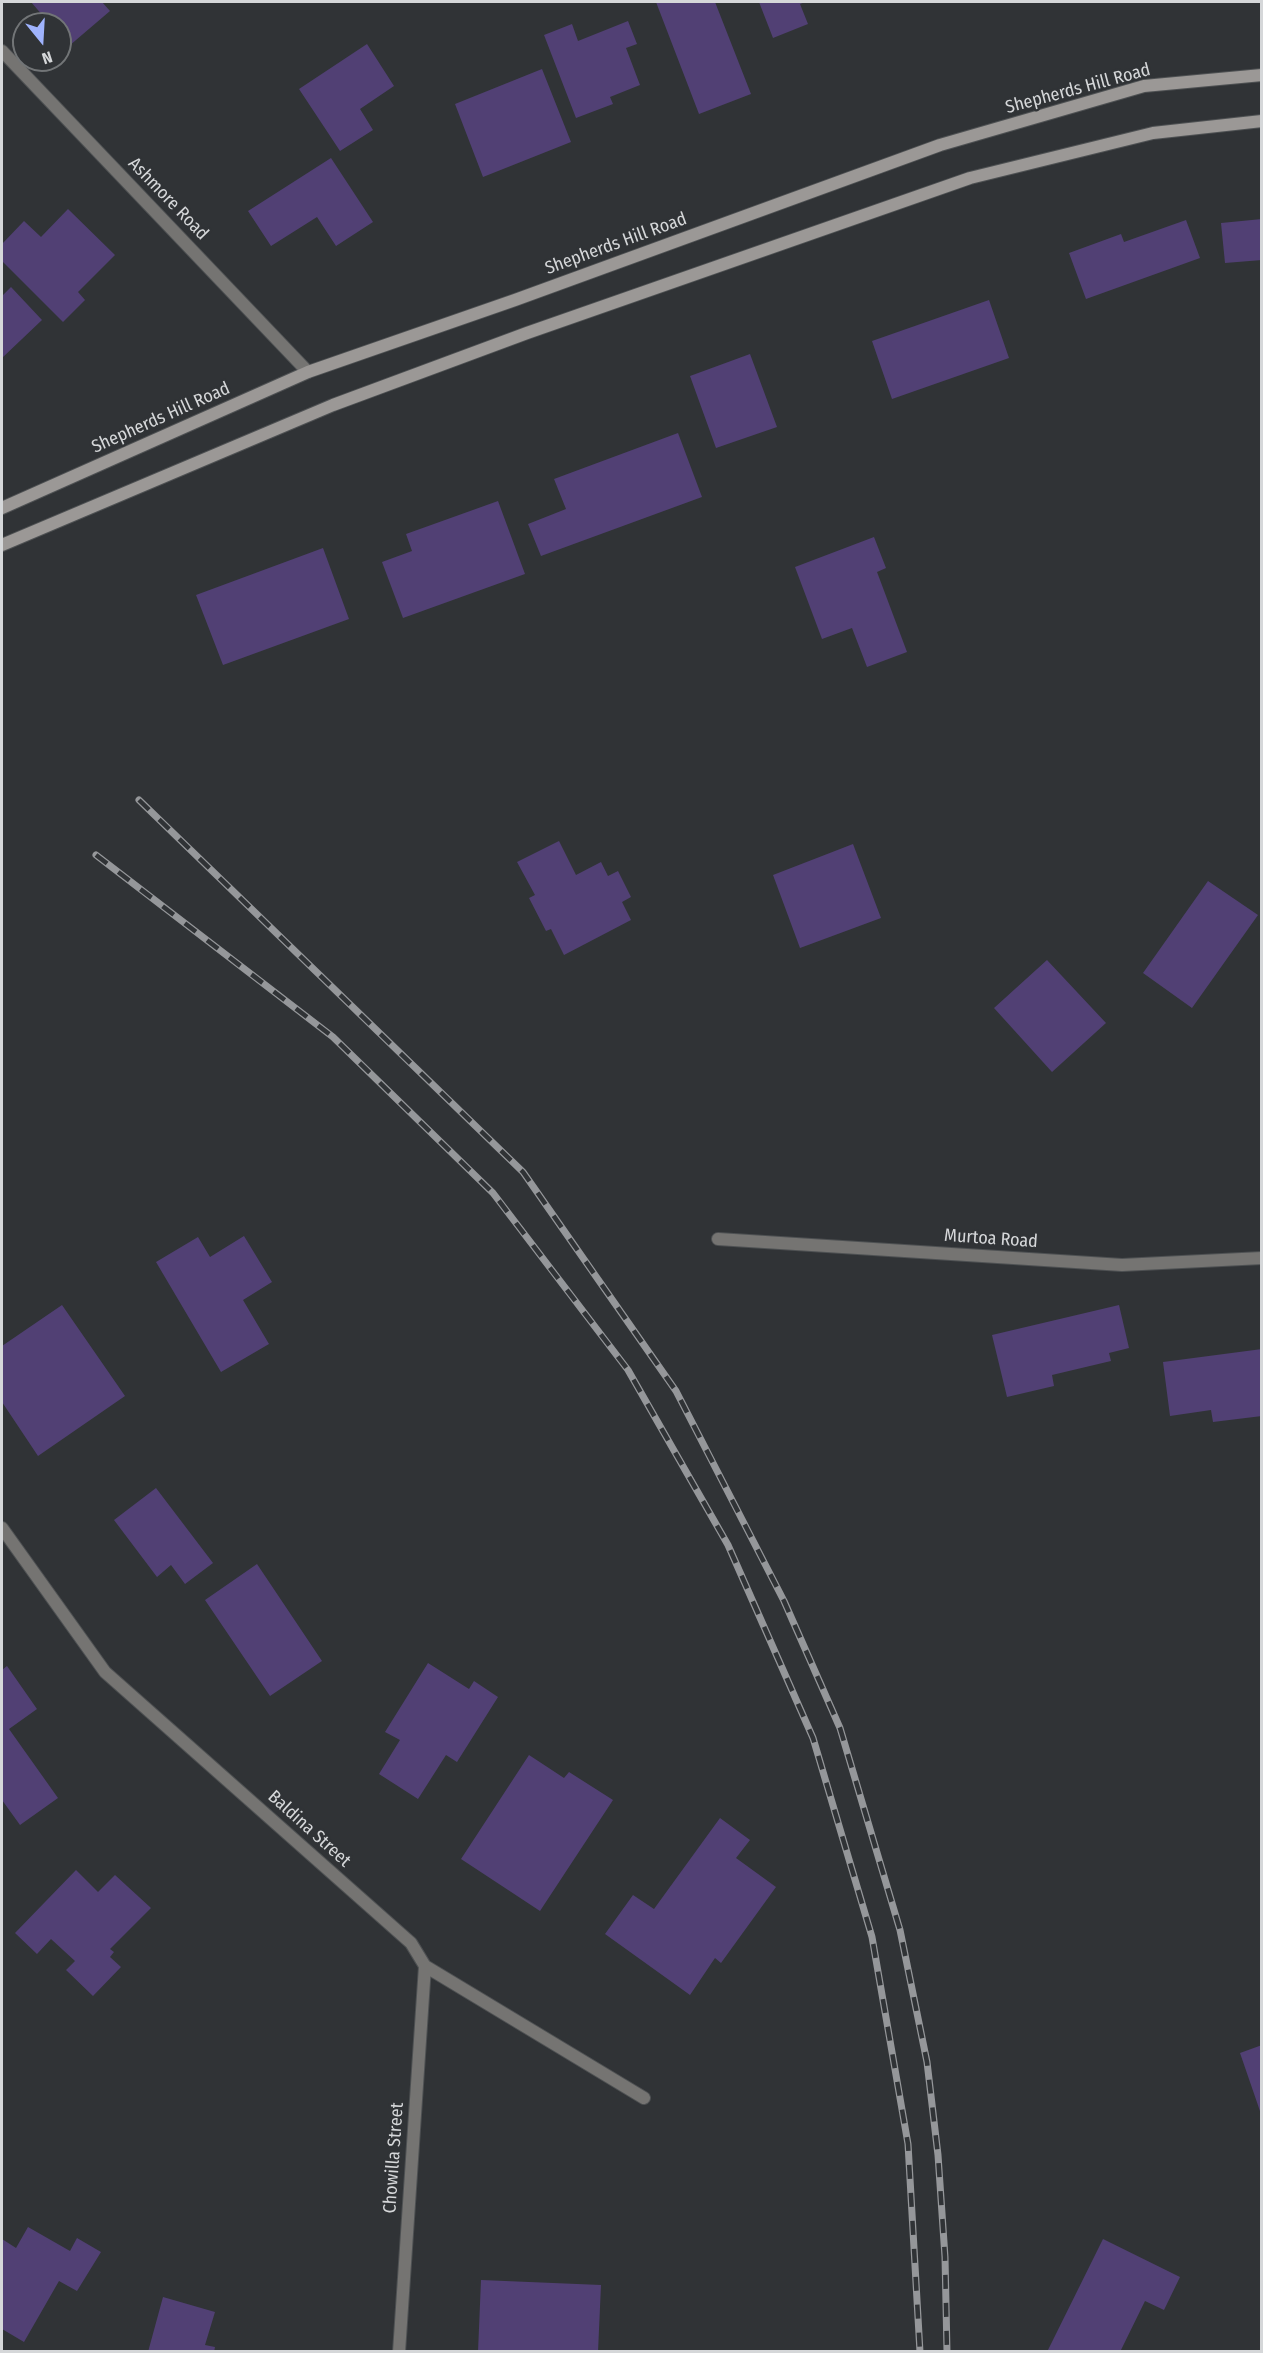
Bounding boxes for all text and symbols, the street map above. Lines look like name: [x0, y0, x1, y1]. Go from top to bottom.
north arrow: [12, 12, 72, 72]
text: N: [40, 47, 55, 68]
street label: Shepherds Hill Road: [1003, 59, 1153, 119]
street label: Ashmore Road: [123, 153, 213, 245]
street label: Shepherds Hill Road: [542, 208, 690, 280]
street label: Shepherds Hill Road: [89, 378, 233, 458]
street label: Murtoa Road: [943, 1225, 1039, 1253]
street label: Baldina Street: [263, 1786, 355, 1872]
street label: Chowilla Street: [379, 2102, 409, 2214]

